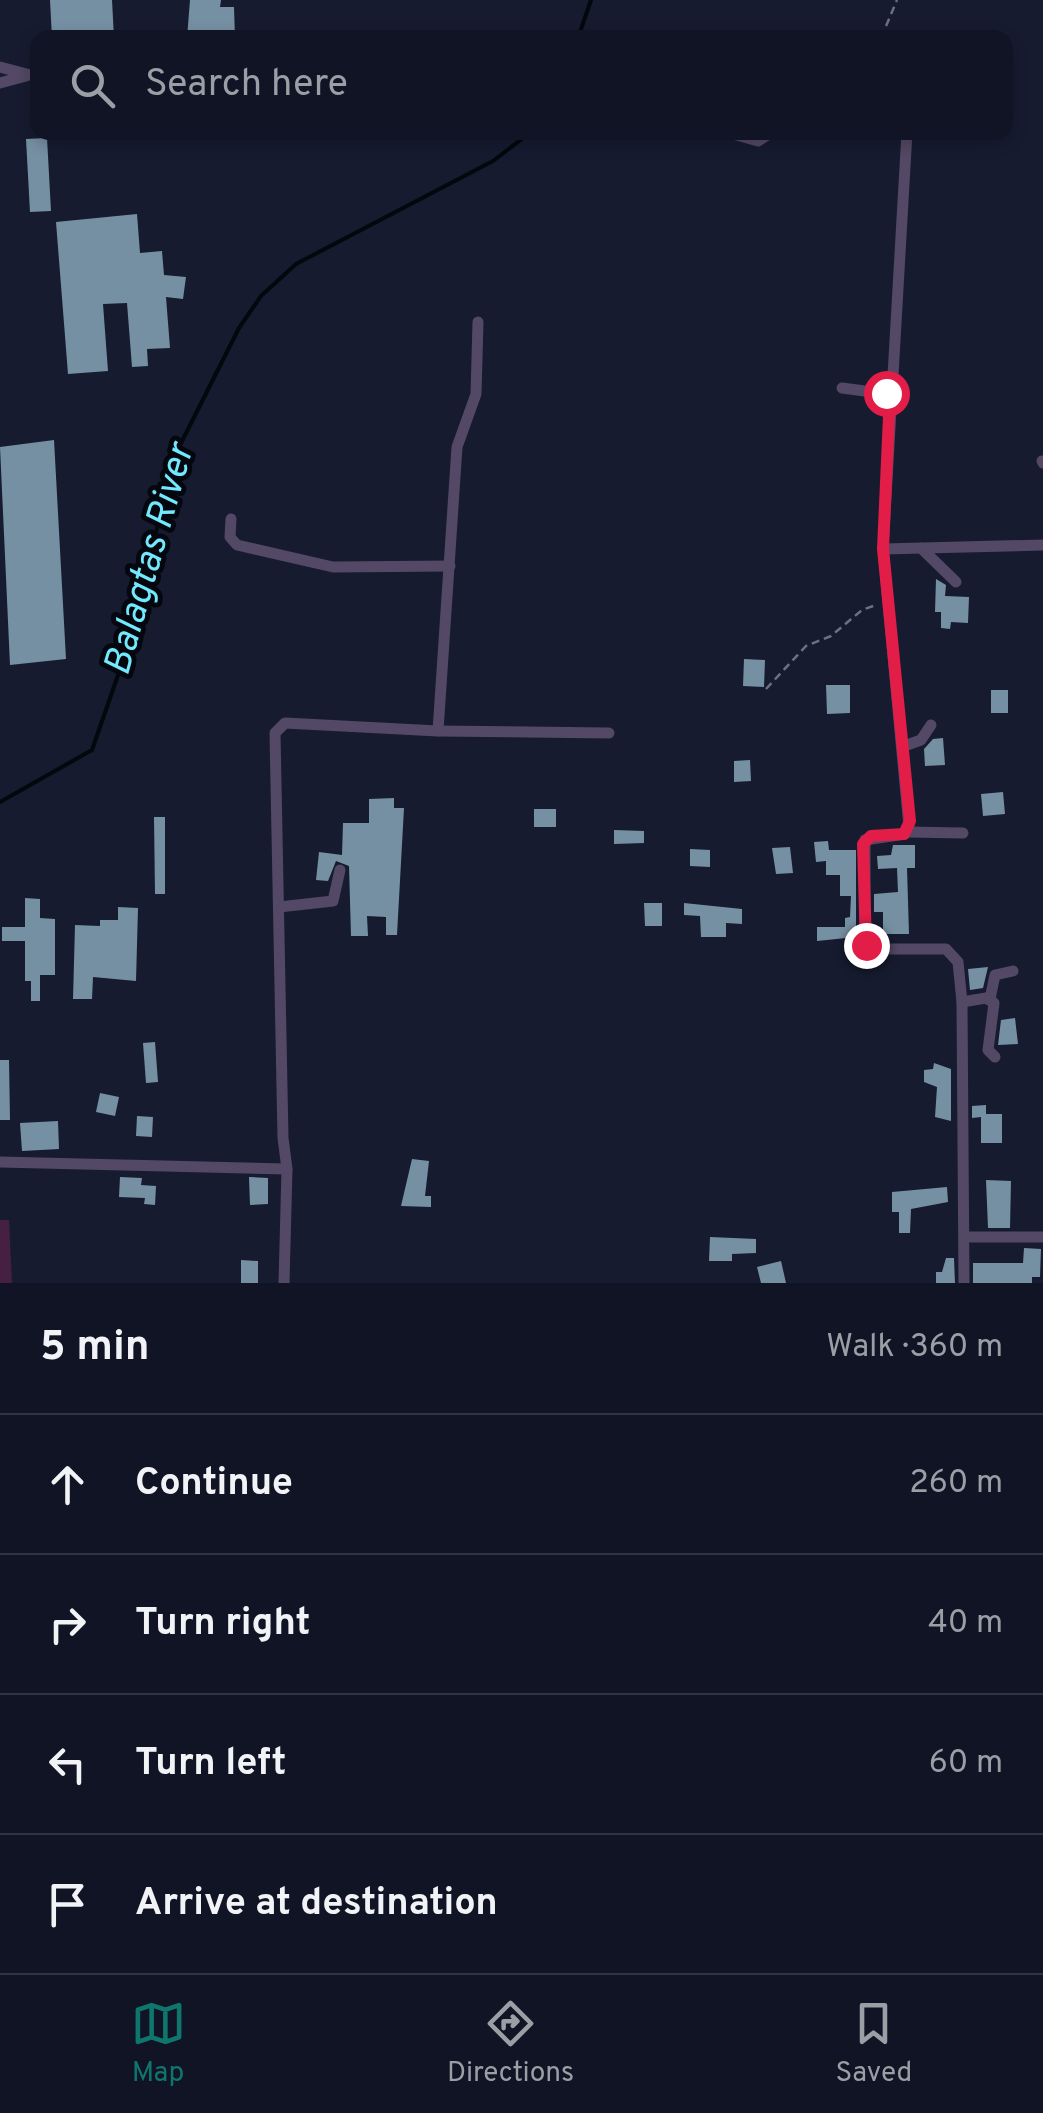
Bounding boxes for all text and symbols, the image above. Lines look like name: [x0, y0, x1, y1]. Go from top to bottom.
search box: [30, 30, 1013, 140]
icon: search: [65, 58, 120, 113]
text: Search here: [145, 61, 348, 110]
route start: [864, 371, 910, 417]
water label: Balagtas River: [95, 436, 208, 681]
route end: [844, 923, 890, 969]
text: 5 min: [40, 1322, 150, 1375]
text: Walk · 360 m: [826, 1328, 1003, 1368]
icon: ahead: [40, 1457, 95, 1512]
text: Continue: [135, 1460, 293, 1509]
text: 260 m: [909, 1464, 1003, 1504]
icon: right: [40, 1597, 95, 1652]
text: Turn right: [135, 1600, 310, 1649]
text: 40 m: [928, 1604, 1003, 1644]
icon: left: [40, 1737, 95, 1792]
text: Turn left: [135, 1740, 287, 1789]
text: 60 m: [929, 1744, 1003, 1784]
icon: arrive: [40, 1877, 95, 1932]
text: Arrive at destination: [135, 1880, 498, 1929]
tab: Map: [131, 1996, 186, 2092]
tab: Directions: [447, 1996, 574, 2092]
tab: Saved: [835, 1996, 912, 2092]

